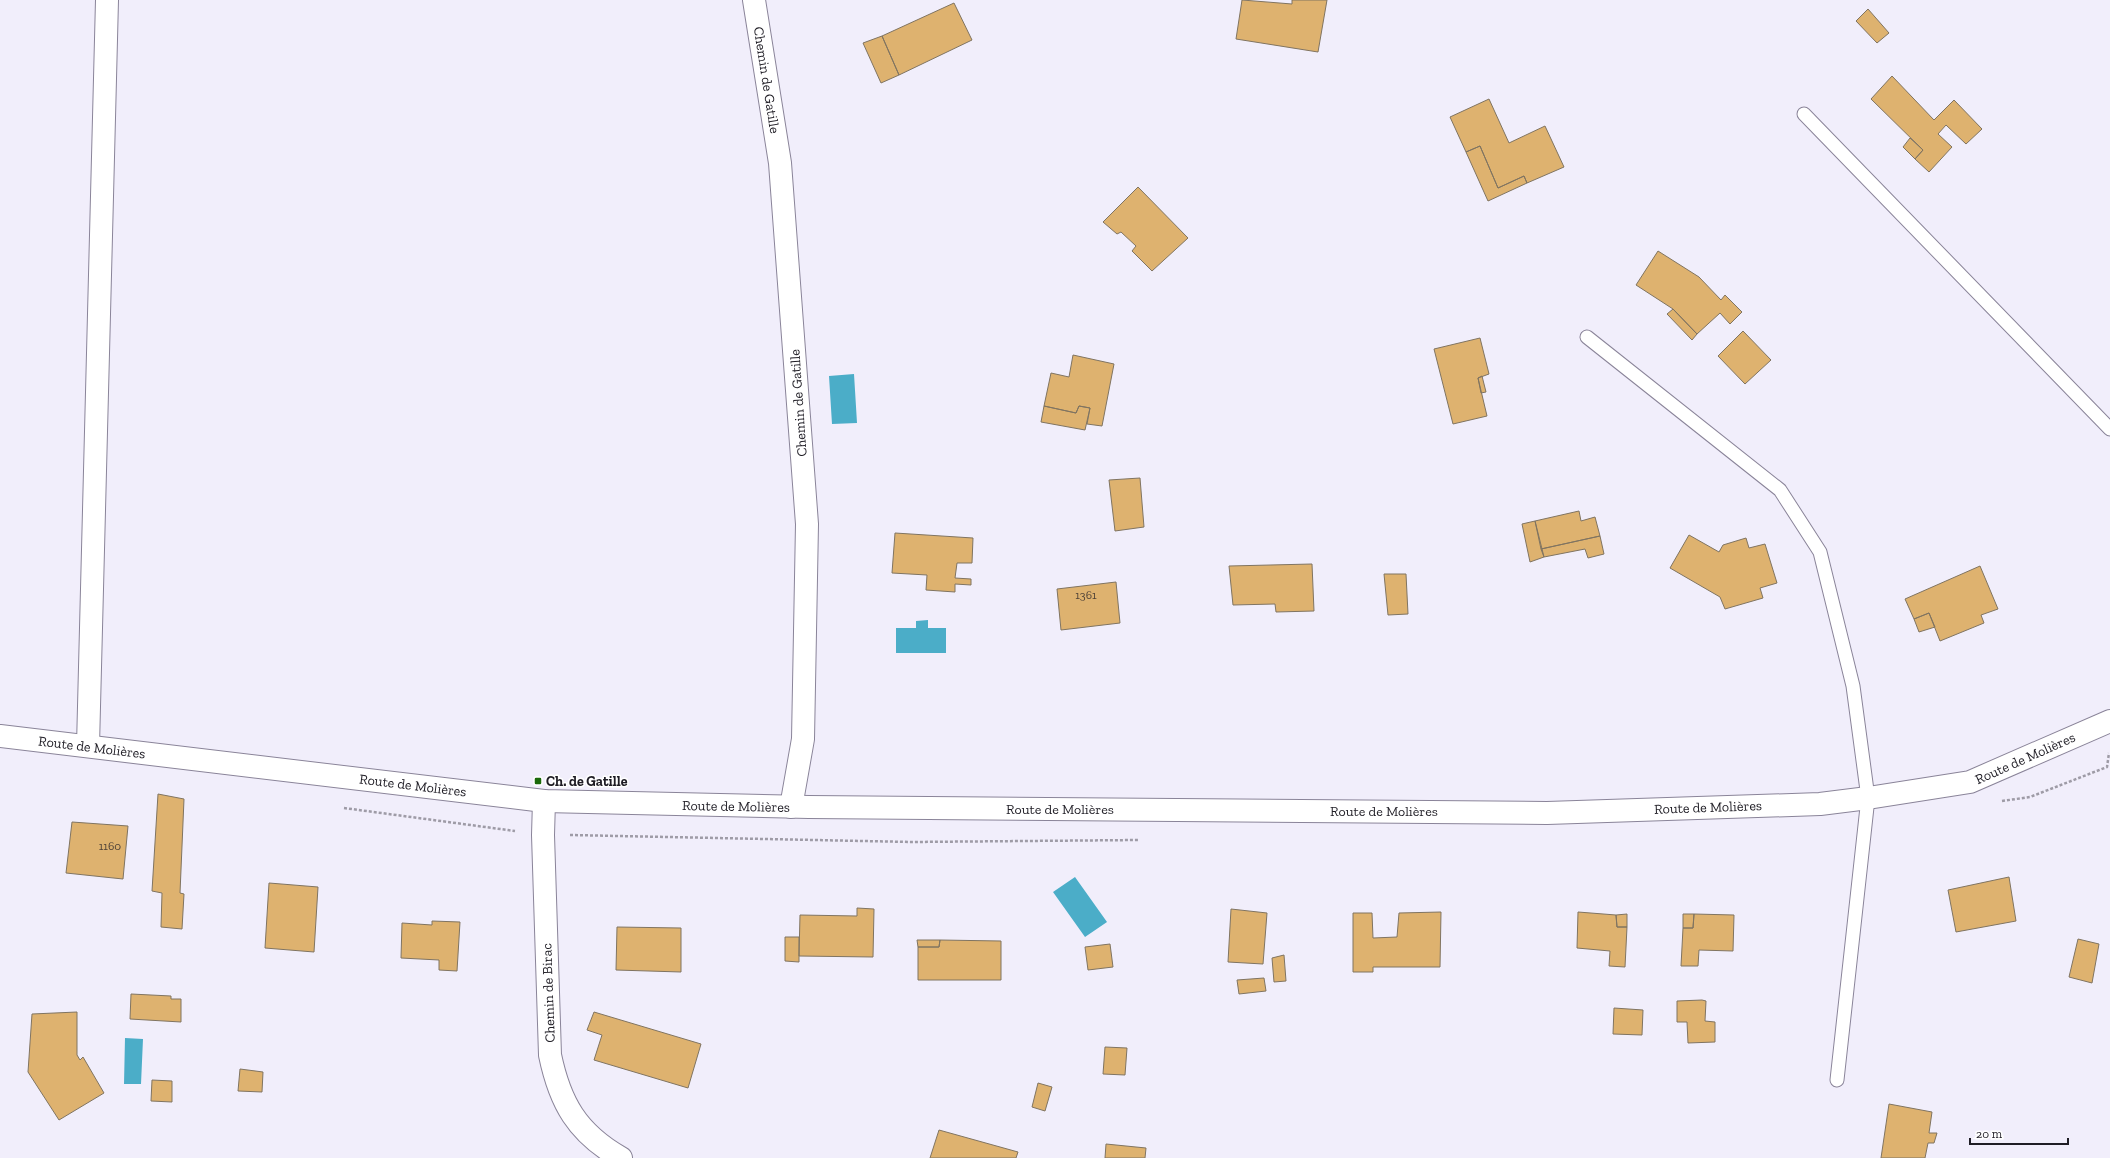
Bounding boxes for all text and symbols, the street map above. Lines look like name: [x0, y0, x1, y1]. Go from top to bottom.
street label: Chemin de Gatille: [750, 26, 783, 135]
street label: Chemin de Gatille: [786, 348, 811, 457]
house number: 1361: [1075, 588, 1097, 602]
street label: Route de Molières: [1972, 729, 2078, 788]
street label: Route de Molières: [37, 732, 147, 763]
street label: Route de Molières: [358, 770, 468, 801]
place label: Ch. de Gatille: [546, 773, 628, 790]
marker: Ch. de Gatille: [533, 776, 543, 786]
street label: Route de Molières: [682, 797, 790, 816]
street label: Route de Molières: [1654, 797, 1762, 818]
street label: Route de Molières: [1006, 801, 1114, 818]
street label: Route de Molières: [1330, 803, 1438, 820]
house number: 1160: [99, 839, 121, 853]
street label: Chemin de Birac: [538, 943, 559, 1043]
scale bar: [1970, 1120, 2068, 1146]
text: 20 m: [1976, 1127, 2003, 1141]

